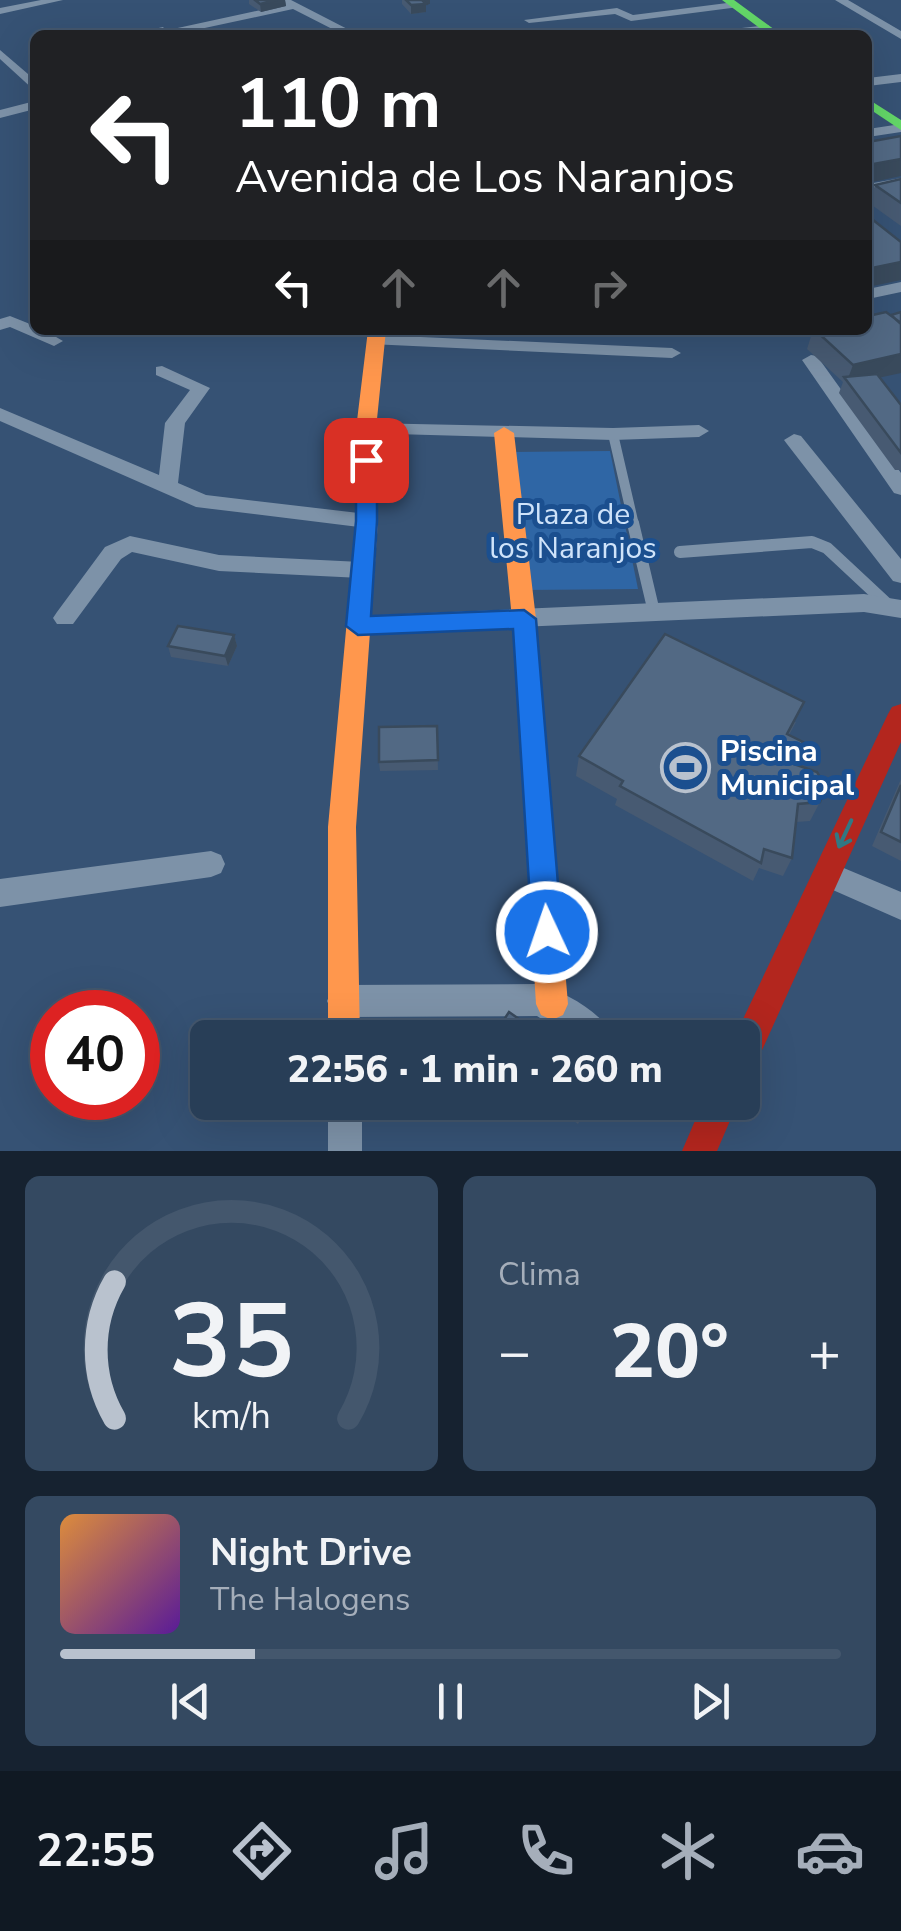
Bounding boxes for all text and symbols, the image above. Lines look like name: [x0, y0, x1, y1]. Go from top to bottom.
text: 110 m: [235, 56, 441, 152]
icon: left: [70, 70, 200, 200]
text: Avenida de Los Naranjos: [235, 147, 735, 208]
icon: left: [266, 260, 321, 315]
icon: ahead: [371, 260, 426, 315]
icon: ahead: [476, 260, 531, 315]
icon: right: [581, 260, 636, 315]
pin: [324, 418, 409, 503]
icon: arrive: [339, 433, 394, 488]
park label: Plaza de los Naranjos: [489, 494, 657, 569]
place label: Piscina Municipal: [720, 731, 855, 806]
sports icon: Piscina Municipal: [659, 742, 711, 794]
one-way arrow: [835, 819, 853, 849]
position arrow: [495, 880, 599, 984]
speed limit sign: 40: [30, 990, 160, 1120]
text: 22:56 · 1 min · 260 m: [287, 1044, 663, 1095]
text: Clima: [498, 1253, 581, 1296]
text: 35: [169, 1271, 294, 1413]
text: 20°: [610, 1301, 729, 1403]
text: −: [498, 1315, 531, 1390]
text: +: [808, 1315, 841, 1390]
text: km/h: [192, 1392, 271, 1441]
text: Night Drive: [210, 1527, 412, 1578]
text: The Halogens: [210, 1578, 410, 1621]
icon: previous: [163, 1674, 218, 1729]
icon: pause: [423, 1674, 478, 1729]
icon: next: [683, 1674, 738, 1729]
icon: directions: [227, 1816, 297, 1886]
icon: music: [369, 1816, 439, 1886]
icon: phone: [511, 1816, 581, 1886]
icon: climate: [653, 1816, 723, 1886]
icon: car: [795, 1816, 865, 1886]
text: 22:55: [36, 1821, 155, 1882]

